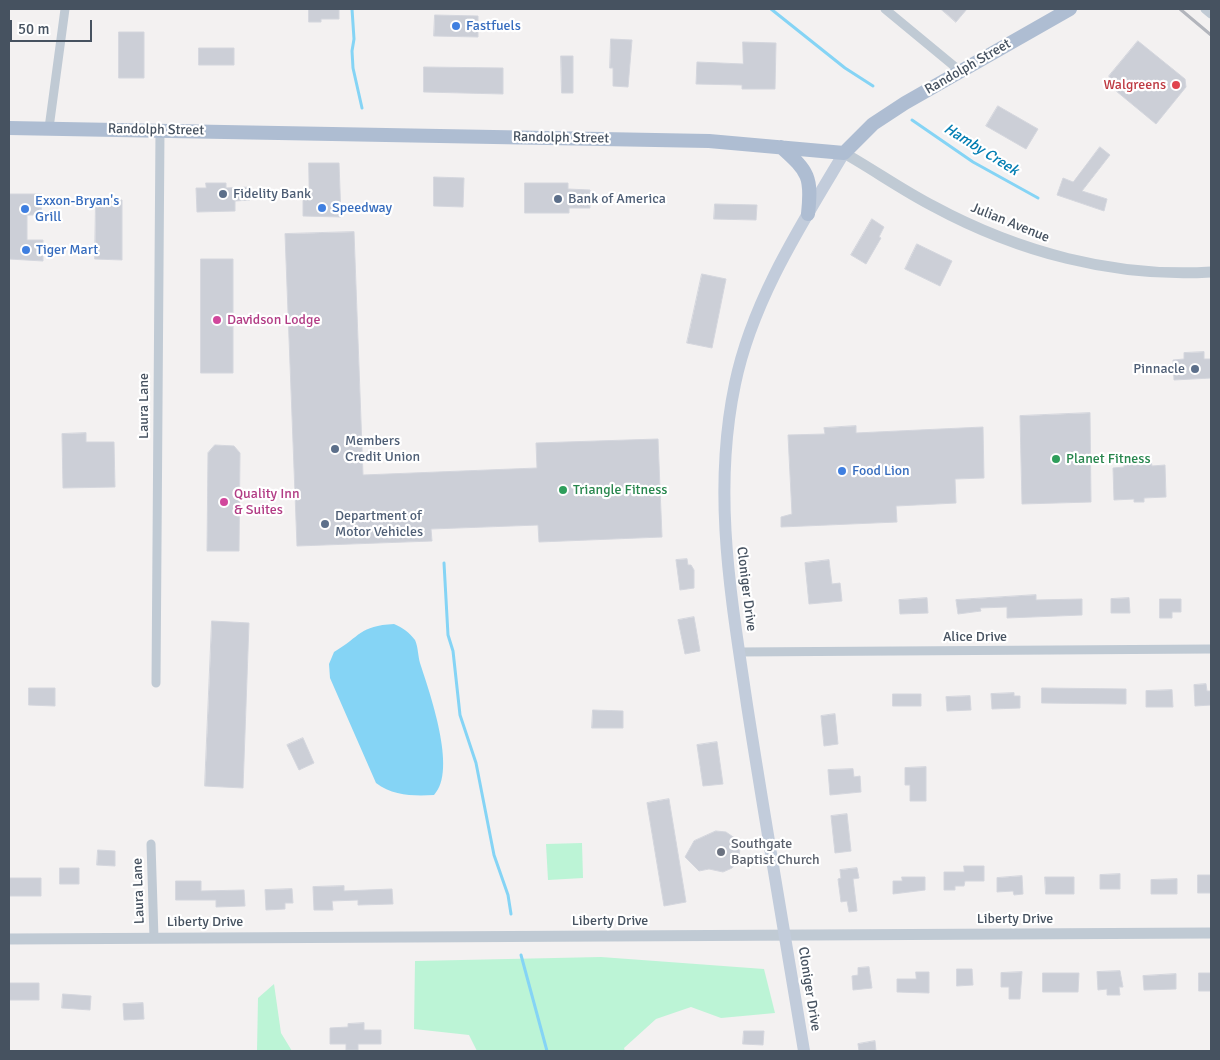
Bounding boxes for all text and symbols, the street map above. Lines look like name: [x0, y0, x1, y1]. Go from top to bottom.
scale bar: [12, 10, 95, 42]
place label: Fastfuels: [466, 18, 521, 34]
text: 50 m: [18, 20, 49, 38]
marker: Fastfuels: [450, 20, 462, 32]
street label: Randolph Street: [922, 36, 1014, 98]
place label: Walgreens: [1103, 77, 1166, 93]
marker: Walgreens: [1170, 79, 1182, 91]
water label: Hamby Creek: [940, 120, 1022, 180]
street label: Randolph Street: [108, 121, 204, 139]
street label: Randolph Street: [513, 129, 609, 147]
place label: Fidelity Bank: [233, 186, 311, 202]
marker: Fidelity Bank: [217, 188, 229, 200]
place label: Bank of America: [568, 191, 666, 207]
place label: Exxon-Bryan's Grill: [35, 193, 119, 226]
marker: Bank of America: [552, 193, 564, 205]
place label: Speedway: [332, 200, 392, 216]
street label: Julian Avenue: [968, 200, 1052, 246]
marker: Speedway: [316, 202, 328, 214]
marker: Exxon-Bryan's Grill: [19, 203, 31, 215]
place label: Tiger Mart: [36, 242, 98, 258]
marker: Tiger Mart: [20, 244, 32, 256]
place label: Davidson Lodge: [227, 312, 320, 328]
marker: Davidson Lodge: [211, 314, 223, 326]
place label: Pinnacle: [1133, 361, 1185, 377]
marker: Pinnacle: [1189, 363, 1201, 375]
street label: Laura Lane: [136, 373, 152, 439]
place label: Members Credit Union: [345, 433, 420, 466]
marker: Members Credit Union: [329, 443, 341, 455]
place label: Planet Fitness: [1066, 451, 1151, 467]
marker: Planet Fitness: [1050, 453, 1062, 465]
place label: Food Lion: [852, 463, 910, 479]
marker: Food Lion: [836, 465, 848, 477]
place label: Triangle Fitness: [573, 482, 667, 498]
marker: Triangle Fitness: [557, 484, 569, 496]
place label: Quality Inn & Suites: [234, 486, 300, 518]
marker: Quality Inn & Suites: [218, 496, 230, 508]
place label: Department of Motor Vehicles: [335, 508, 423, 540]
marker: Department of Motor Vehicles: [319, 518, 331, 530]
street label: Cloniger Drive: [732, 546, 760, 632]
street label: Alice Drive: [943, 629, 1007, 645]
place label: Southgate Baptist Church: [731, 836, 820, 869]
marker: Southgate Baptist Church: [715, 846, 727, 858]
street label: Laura Lane: [129, 858, 149, 924]
street label: Liberty Drive: [977, 911, 1053, 927]
street label: Liberty Drive: [572, 913, 648, 929]
street label: Liberty Drive: [167, 914, 243, 930]
street label: Cloniger Drive: [794, 946, 824, 1032]

